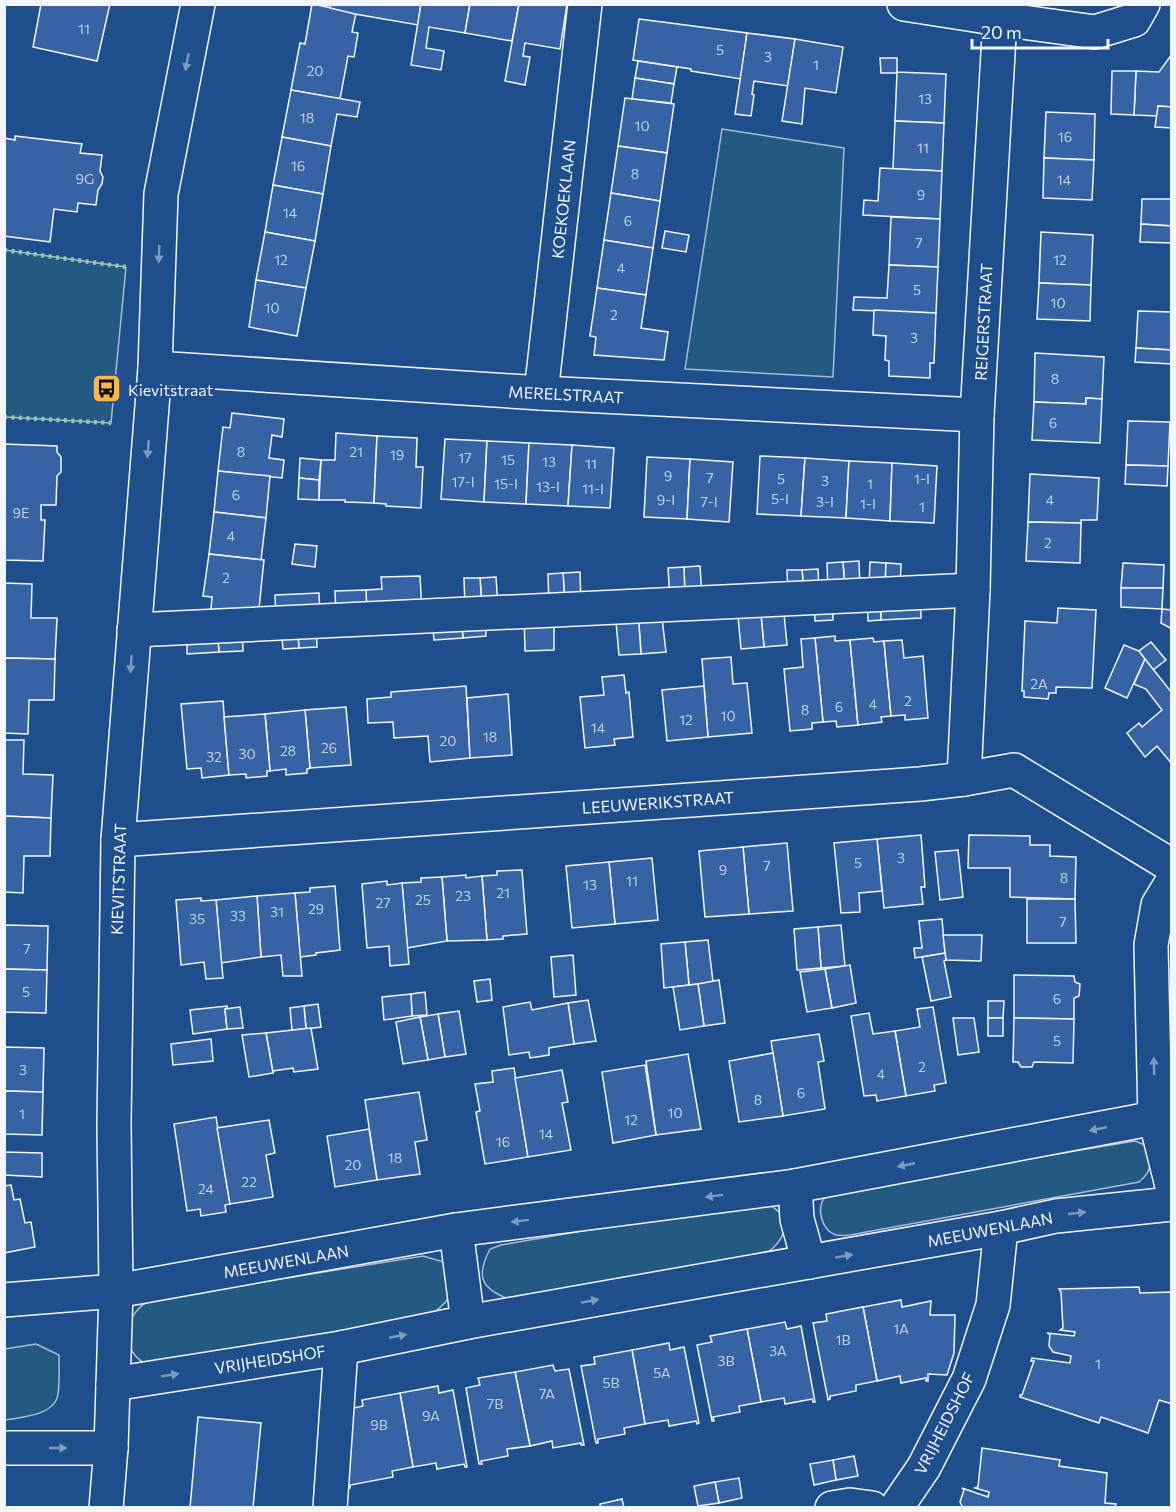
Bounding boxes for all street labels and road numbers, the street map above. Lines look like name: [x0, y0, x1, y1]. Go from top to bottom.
street label: KOEKOEKLAAN: [547, 139, 579, 259]
street label: REIGERSTRAAT: [970, 263, 996, 381]
street label: MERELSTRAAT: [508, 381, 624, 407]
street label: LEEUWERIKSTRAAT: [581, 787, 735, 817]
street label: KIEVITSTRAAT: [107, 823, 129, 935]
street label: MEEUWENLAAN: [926, 1208, 1054, 1250]
street label: MEEUWENLAAN: [222, 1241, 350, 1281]
street label: VRIJHEIDSHOF: [213, 1341, 327, 1377]
street label: VRIJHEIDSHOF: [910, 1369, 978, 1477]

